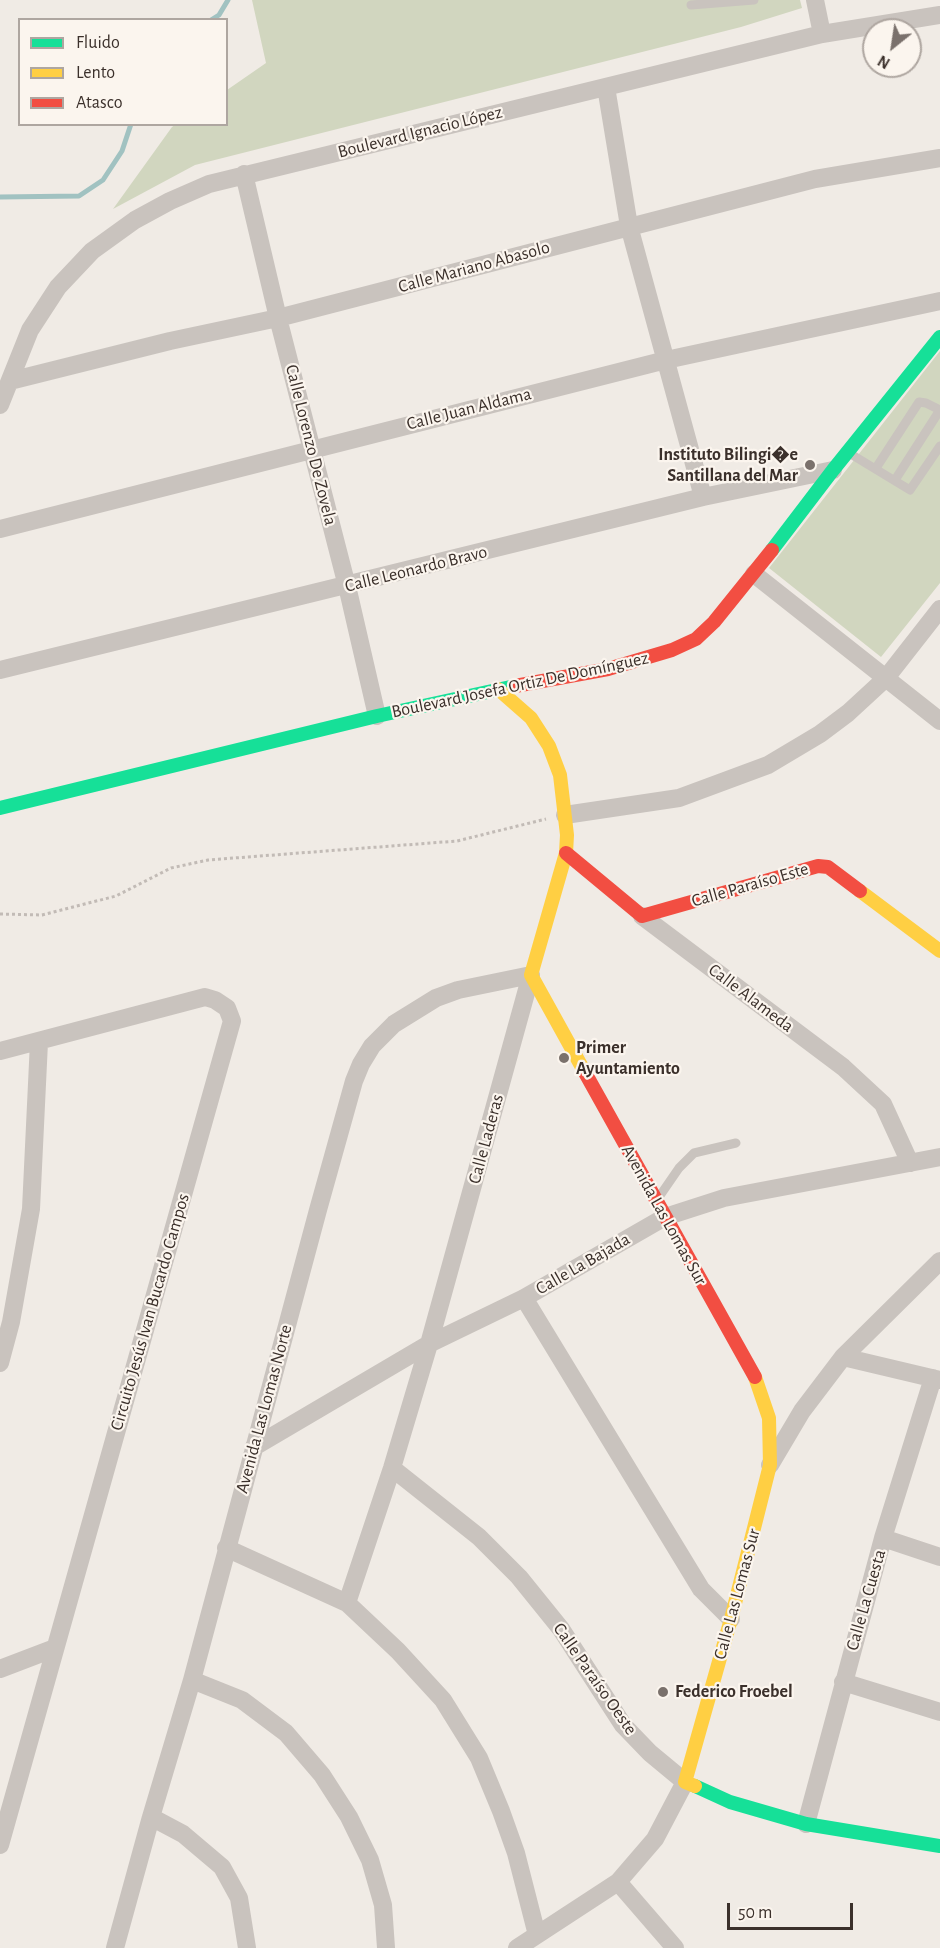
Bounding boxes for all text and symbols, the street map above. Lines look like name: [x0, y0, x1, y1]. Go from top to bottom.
legend: [18, 18, 228, 126]
north arrow: [862, 18, 922, 78]
text: Fluido: [76, 34, 120, 52]
text: N: [875, 52, 893, 72]
text: Lento: [76, 64, 115, 82]
text: Atasco: [76, 94, 123, 112]
street label: Boulevard Ignacio López: [336, 101, 504, 163]
street label: Calle Mariano Abasolo: [396, 236, 552, 298]
street label: Calle Lorenzo De Zovela: [281, 362, 341, 528]
street label: Calle Juan Aldama: [404, 383, 534, 435]
place label: Instituto Bilingi�e Santillana del Mar: [658, 444, 798, 486]
marker: Instituto Bilingi�e Santillana del Mar: [803, 458, 817, 472]
street label: Calle Leonardo Bravo: [343, 541, 489, 597]
street label: Boulevard Josefa Ortiz De Domínguez: [390, 647, 650, 723]
street label: Calle Paraíso Este: [689, 858, 811, 912]
street label: Calle Alameda: [704, 959, 798, 1037]
place label: Primer Ayuntamiento: [576, 1037, 680, 1080]
marker: Primer Ayuntamiento: [557, 1051, 571, 1065]
street label: Calle Laderas: [464, 1092, 508, 1186]
street label: Avenida Las Lomas Sur: [617, 1141, 711, 1289]
street label: Circuito Jesús Ivan Bucardo Campos: [106, 1191, 194, 1433]
street label: Calle La Bajada: [532, 1228, 634, 1300]
street label: Avenida Las Lomas Norte: [231, 1322, 297, 1496]
street label: Calle Las Lomas Sur: [709, 1526, 765, 1662]
street label: Calle La Cuesta: [841, 1547, 891, 1653]
street label: Calle Paraíso Oeste: [548, 1619, 642, 1739]
place label: Federico Froebel: [675, 1681, 793, 1703]
marker: Federico Froebel: [656, 1685, 670, 1699]
scale bar: [730, 1891, 856, 1929]
text: 50 m: [738, 1904, 772, 1922]

